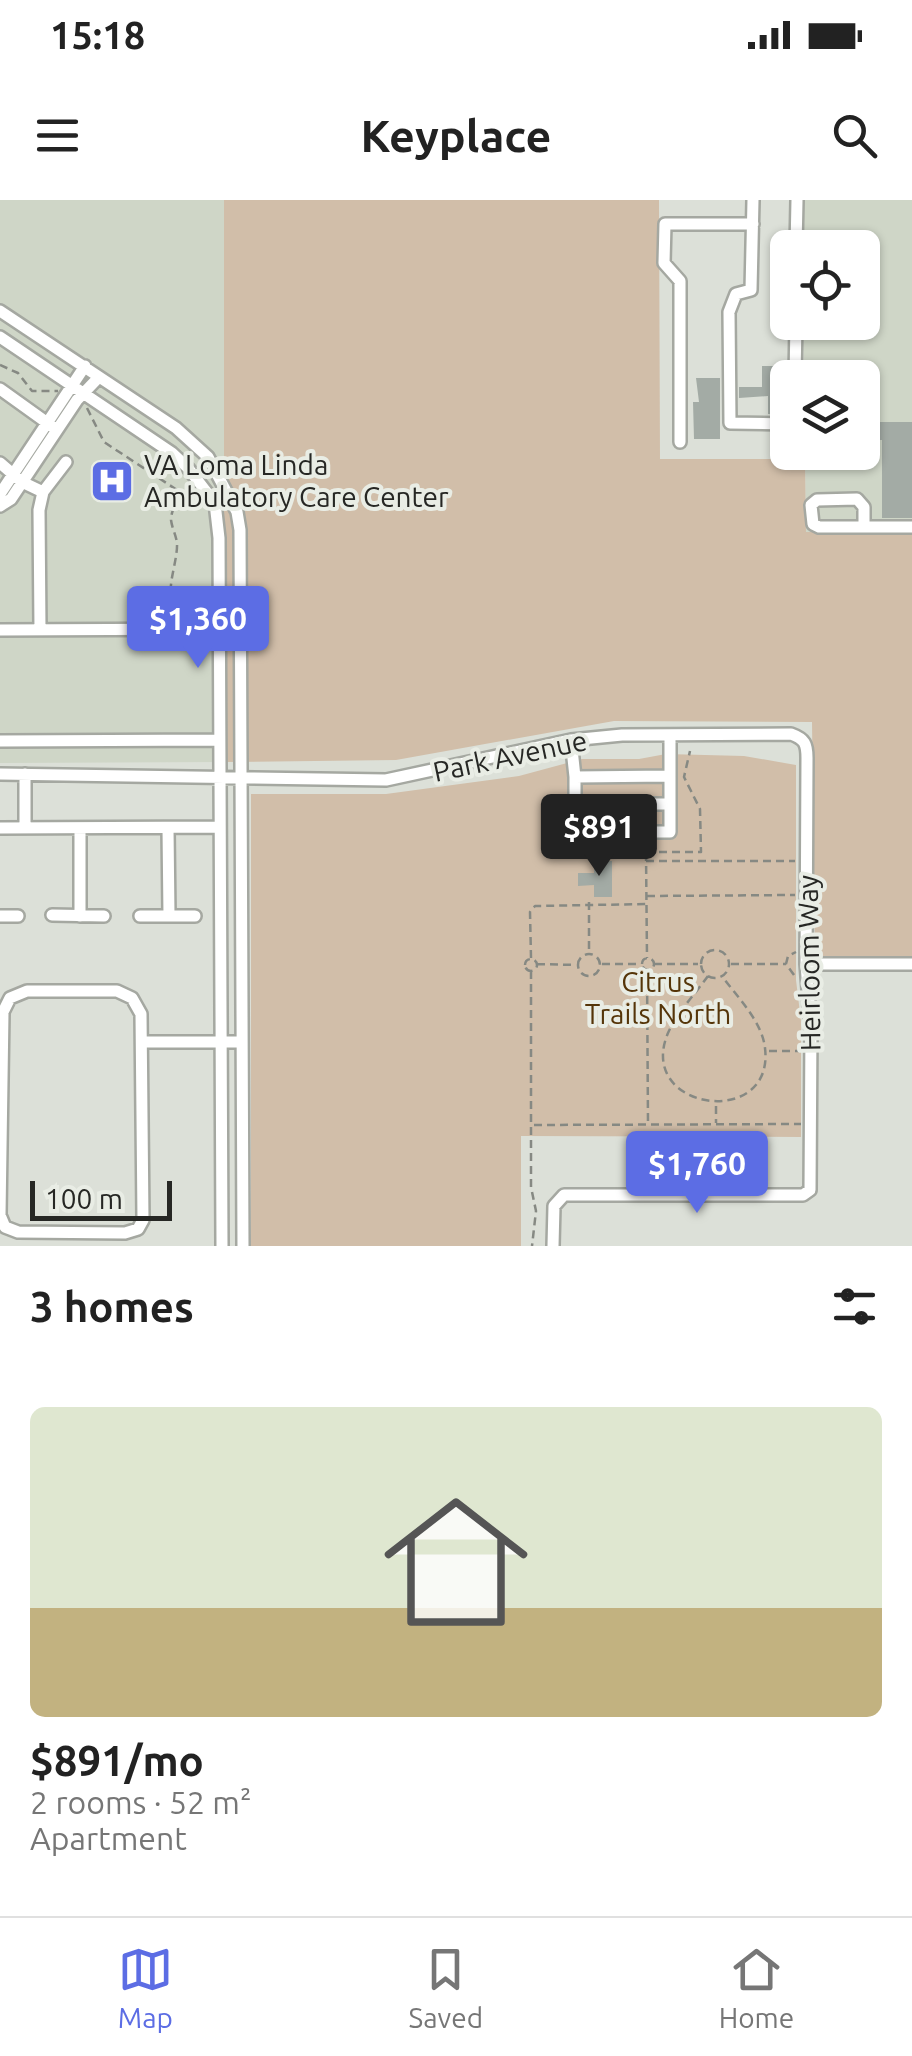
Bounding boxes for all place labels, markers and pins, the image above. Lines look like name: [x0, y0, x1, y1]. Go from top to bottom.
place label: VA Loma Linda Ambulatory Care Center: [144, 449, 449, 512]
hospital icon: VA Loma Linda Ambulatory Care Center: [89, 458, 135, 504]
pin: $1,360: [117, 586, 279, 671]
pin: $891: [540, 794, 658, 879]
pin: $1,760: [616, 1131, 778, 1216]

